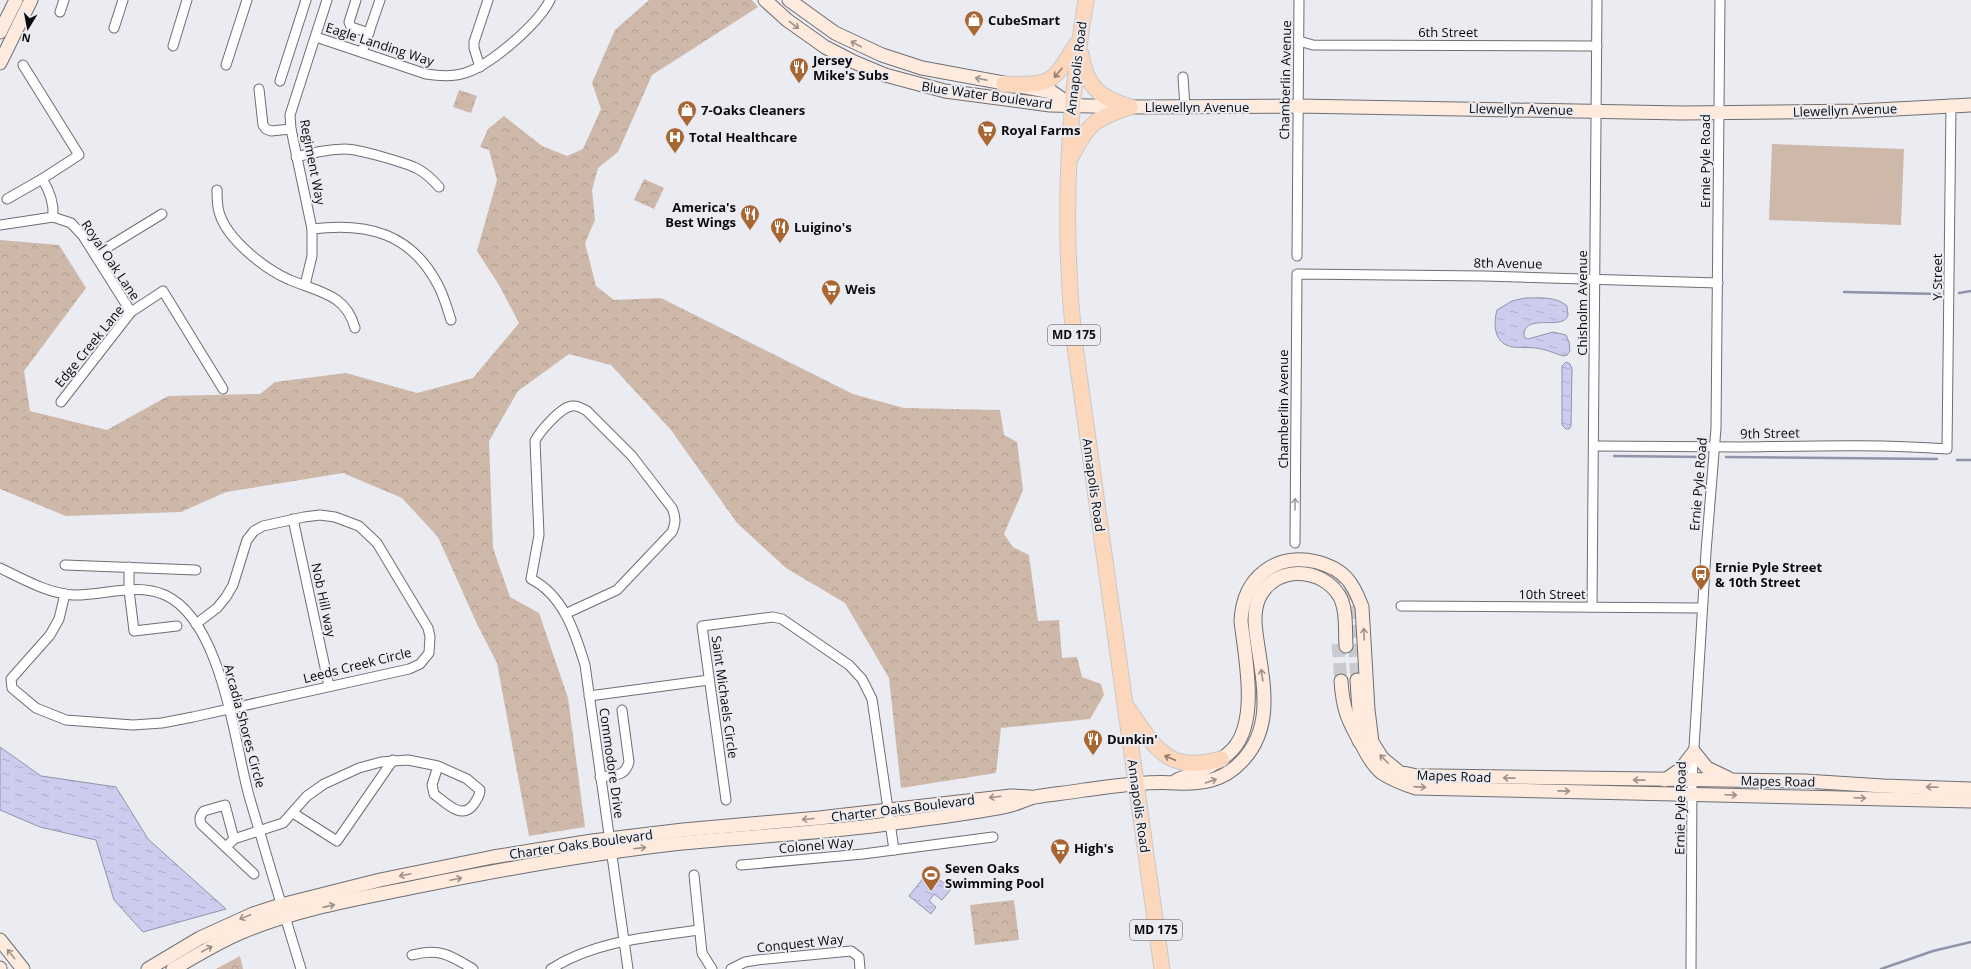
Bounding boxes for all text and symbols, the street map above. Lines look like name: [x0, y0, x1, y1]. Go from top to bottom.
north arrow: [8, 8, 48, 48]
shop icon: CubeSmart: [963, 9, 985, 37]
place label: CubeSmart: [988, 11, 1060, 29]
street label: Eagle Landing Way: [324, 18, 437, 70]
street label: Annapolis Road: [1061, 20, 1091, 116]
street label: Chamberlin Avenue: [1275, 20, 1295, 140]
one-way arrow: [789, 21, 800, 29]
street label: 6th Street: [1418, 23, 1478, 41]
text: N: [20, 30, 32, 47]
one-way arrow: [851, 40, 863, 47]
place label: Jersey Mike's Subs: [812, 51, 889, 84]
restaurant icon: Jersey Mike's Subs: [788, 56, 810, 84]
one-way arrow: [1053, 67, 1062, 78]
one-way arrow: [975, 75, 988, 83]
street label: Blue Water Boulevard: [920, 77, 1054, 113]
street label: Llewellyn Avenue: [1145, 98, 1249, 116]
shop icon: 7-Oaks Cleaners: [676, 99, 698, 127]
street label: Llewellyn Avenue: [1469, 99, 1573, 119]
street label: Llewellyn Avenue: [1792, 99, 1898, 121]
place label: 7-Oaks Cleaners: [701, 101, 805, 119]
street label: Ernie Pyle Road: [1696, 114, 1714, 208]
street label: Regiment Way: [296, 118, 330, 207]
supermarket icon: Royal Farms: [976, 119, 998, 147]
place label: Royal Farms: [1001, 121, 1080, 139]
hospital icon: Total Healthcare: [664, 126, 686, 154]
place label: Total Healthcare: [689, 128, 797, 146]
place label: America's Best Wings: [665, 198, 736, 231]
restaurant icon: America's Best Wings: [739, 203, 761, 231]
street label: Royal Oak Lane: [78, 216, 144, 304]
restaurant icon: Luigino's: [769, 216, 791, 244]
place label: Luigino's: [794, 218, 852, 236]
street label: Chisholm Avenue: [1573, 250, 1591, 356]
street label: 8th Avenue: [1474, 253, 1542, 273]
street label: Y Street: [1928, 253, 1946, 300]
supermarket icon: Weis: [820, 278, 842, 306]
place label: Weis: [845, 280, 876, 298]
street label: Edge Creek Lane: [50, 301, 128, 391]
road number: MD 175: [1048, 325, 1100, 345]
street label: Chamberlin Avenue: [1274, 349, 1292, 469]
street label: 9th Street: [1740, 423, 1800, 443]
street label: Annapolis Road: [1079, 437, 1109, 533]
street label: Ernie Pyle Road: [1685, 437, 1711, 531]
one-way arrow: [1291, 498, 1299, 511]
place label: Ernie Pyle Street & 10th Street: [1715, 558, 1822, 591]
street label: Nob Hill way: [307, 561, 341, 639]
bus stop icon: Ernie Pyle Street & 10th Street: [1690, 563, 1712, 591]
street label: 10th Street: [1518, 585, 1586, 603]
one-way arrow: [1360, 628, 1367, 641]
street label: Saint Michaels Circle: [707, 634, 743, 760]
street label: Leeds Creek Circle: [301, 643, 413, 687]
street label: Arcadia Shores Circle: [220, 662, 270, 790]
one-way arrow: [1258, 669, 1266, 682]
street label: Commodore Drive: [595, 707, 629, 819]
restaurant icon: Dunkin': [1082, 728, 1104, 756]
place label: Dunkin': [1107, 730, 1158, 748]
one-way arrow: [1165, 753, 1177, 761]
one-way arrow: [1379, 754, 1389, 764]
street label: Annapolis Road: [1124, 758, 1154, 854]
street label: Ernie Pyle Road: [1670, 761, 1690, 855]
street label: Mapes Road: [1416, 766, 1492, 786]
street label: Mapes Road: [1740, 771, 1816, 791]
one-way arrow: [1503, 774, 1516, 782]
one-way arrow: [1633, 776, 1646, 784]
one-way arrow: [1204, 777, 1217, 784]
one-way arrow: [1926, 783, 1939, 791]
one-way arrow: [1413, 784, 1426, 791]
one-way arrow: [1557, 787, 1570, 795]
street label: Charter Oaks Boulevard: [830, 790, 976, 826]
one-way arrow: [1724, 791, 1737, 798]
one-way arrow: [989, 794, 1002, 801]
one-way arrow: [1853, 794, 1866, 802]
one-way arrow: [802, 815, 815, 822]
street label: Charter Oaks Boulevard: [508, 825, 654, 863]
street label: Colonel Way: [778, 833, 855, 857]
supermarket icon: High's: [1049, 837, 1071, 865]
place label: High's: [1074, 839, 1114, 857]
one-way arrow: [633, 845, 646, 852]
place label: Seven Oaks Swimming Pool: [945, 859, 1044, 892]
sports icon: Seven Oaks Swimming Pool: [920, 864, 942, 892]
one-way arrow: [399, 872, 412, 880]
one-way arrow: [449, 874, 462, 882]
one-way arrow: [322, 902, 335, 910]
one-way arrow: [239, 914, 251, 922]
road number: MD 175: [1130, 920, 1182, 940]
street label: Conquest Way: [756, 929, 845, 957]
one-way arrow: [201, 945, 213, 953]
one-way arrow: [7, 949, 16, 960]

